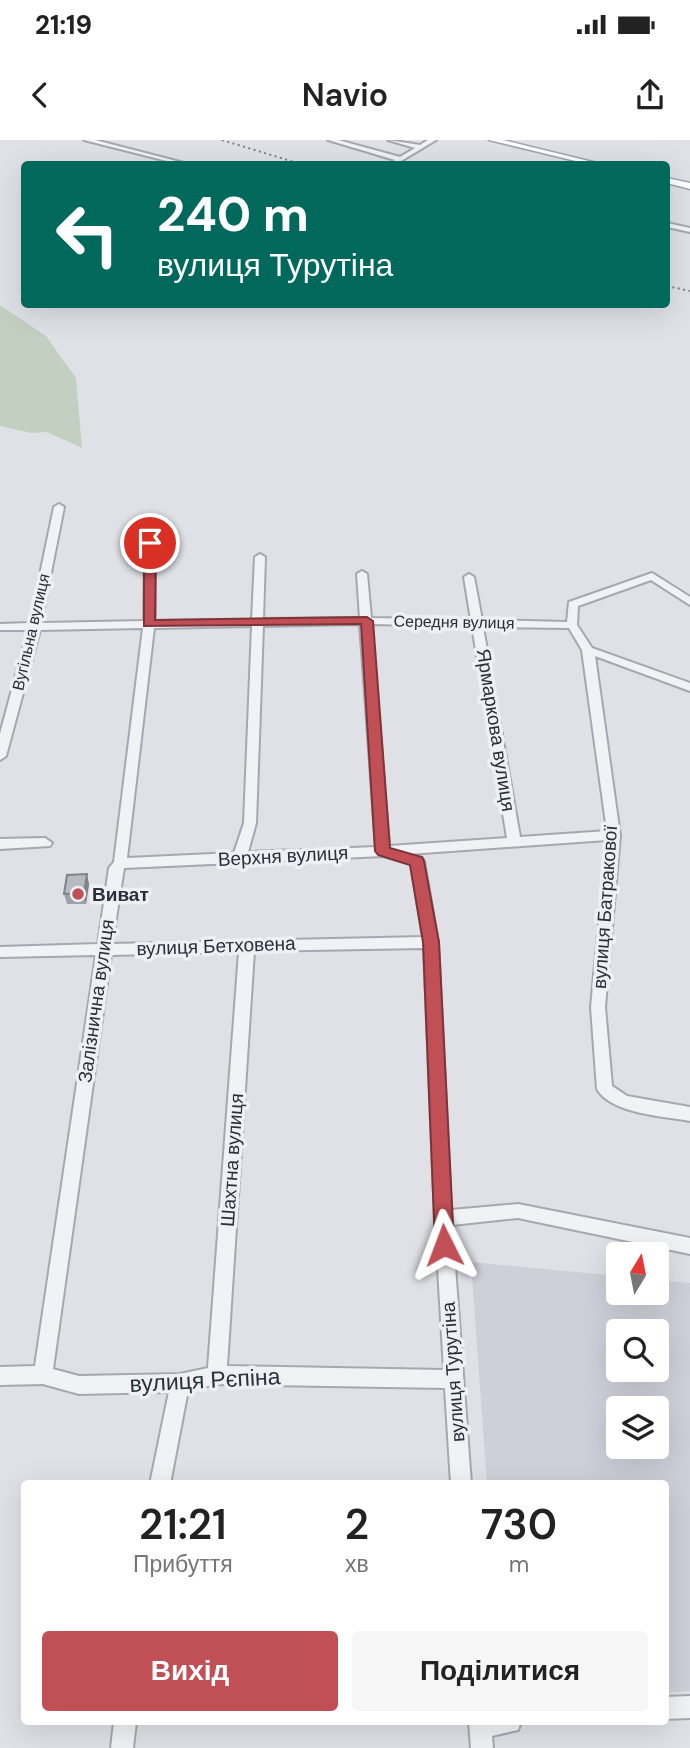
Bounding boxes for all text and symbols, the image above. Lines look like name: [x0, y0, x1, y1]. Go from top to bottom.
text: 21:19: [35, 8, 92, 42]
text: Navio: [302, 74, 388, 116]
icon: back: [21, 76, 59, 114]
icon: share: [631, 76, 669, 114]
text: 240 m: [157, 182, 309, 246]
icon: left: [42, 189, 133, 280]
text: вулиця Турутіна: [157, 244, 393, 286]
pin: [120, 513, 180, 573]
icon: arrive: [131, 524, 169, 562]
street label: Вугільна вулиця: [7, 571, 55, 693]
street label: Середня вулиця: [393, 610, 515, 634]
street label: Ярмаркова вулиця: [471, 647, 521, 813]
street label: вулиця Батракової: [587, 824, 623, 990]
street label: Верхня вулиця: [217, 840, 349, 872]
place label: Виват: [92, 882, 149, 907]
marker: Виват: [70, 886, 86, 902]
street label: Залізнична вулиця: [72, 918, 120, 1084]
street label: вулиця Бетховена: [136, 931, 296, 961]
street label: Шахтна вулиця: [215, 1092, 249, 1228]
position arrow: [407, 1208, 481, 1282]
north arrow: [606, 1242, 668, 1306]
map controls: [606, 1242, 669, 1459]
street label: вулиця Турутіна: [436, 1301, 470, 1443]
button: search: [606, 1319, 669, 1382]
street label: вулиця Рєпіна: [129, 1361, 281, 1399]
button: layers: [606, 1396, 669, 1459]
text: 21:21: [139, 1497, 227, 1552]
text: 2: [345, 1497, 369, 1552]
text: 730: [481, 1497, 557, 1552]
text: Прибуття: [133, 1549, 233, 1579]
text: хв: [345, 1549, 369, 1579]
text: m: [509, 1549, 529, 1579]
button: Вихід: [42, 1631, 338, 1711]
button: Поділитися: [352, 1631, 648, 1711]

